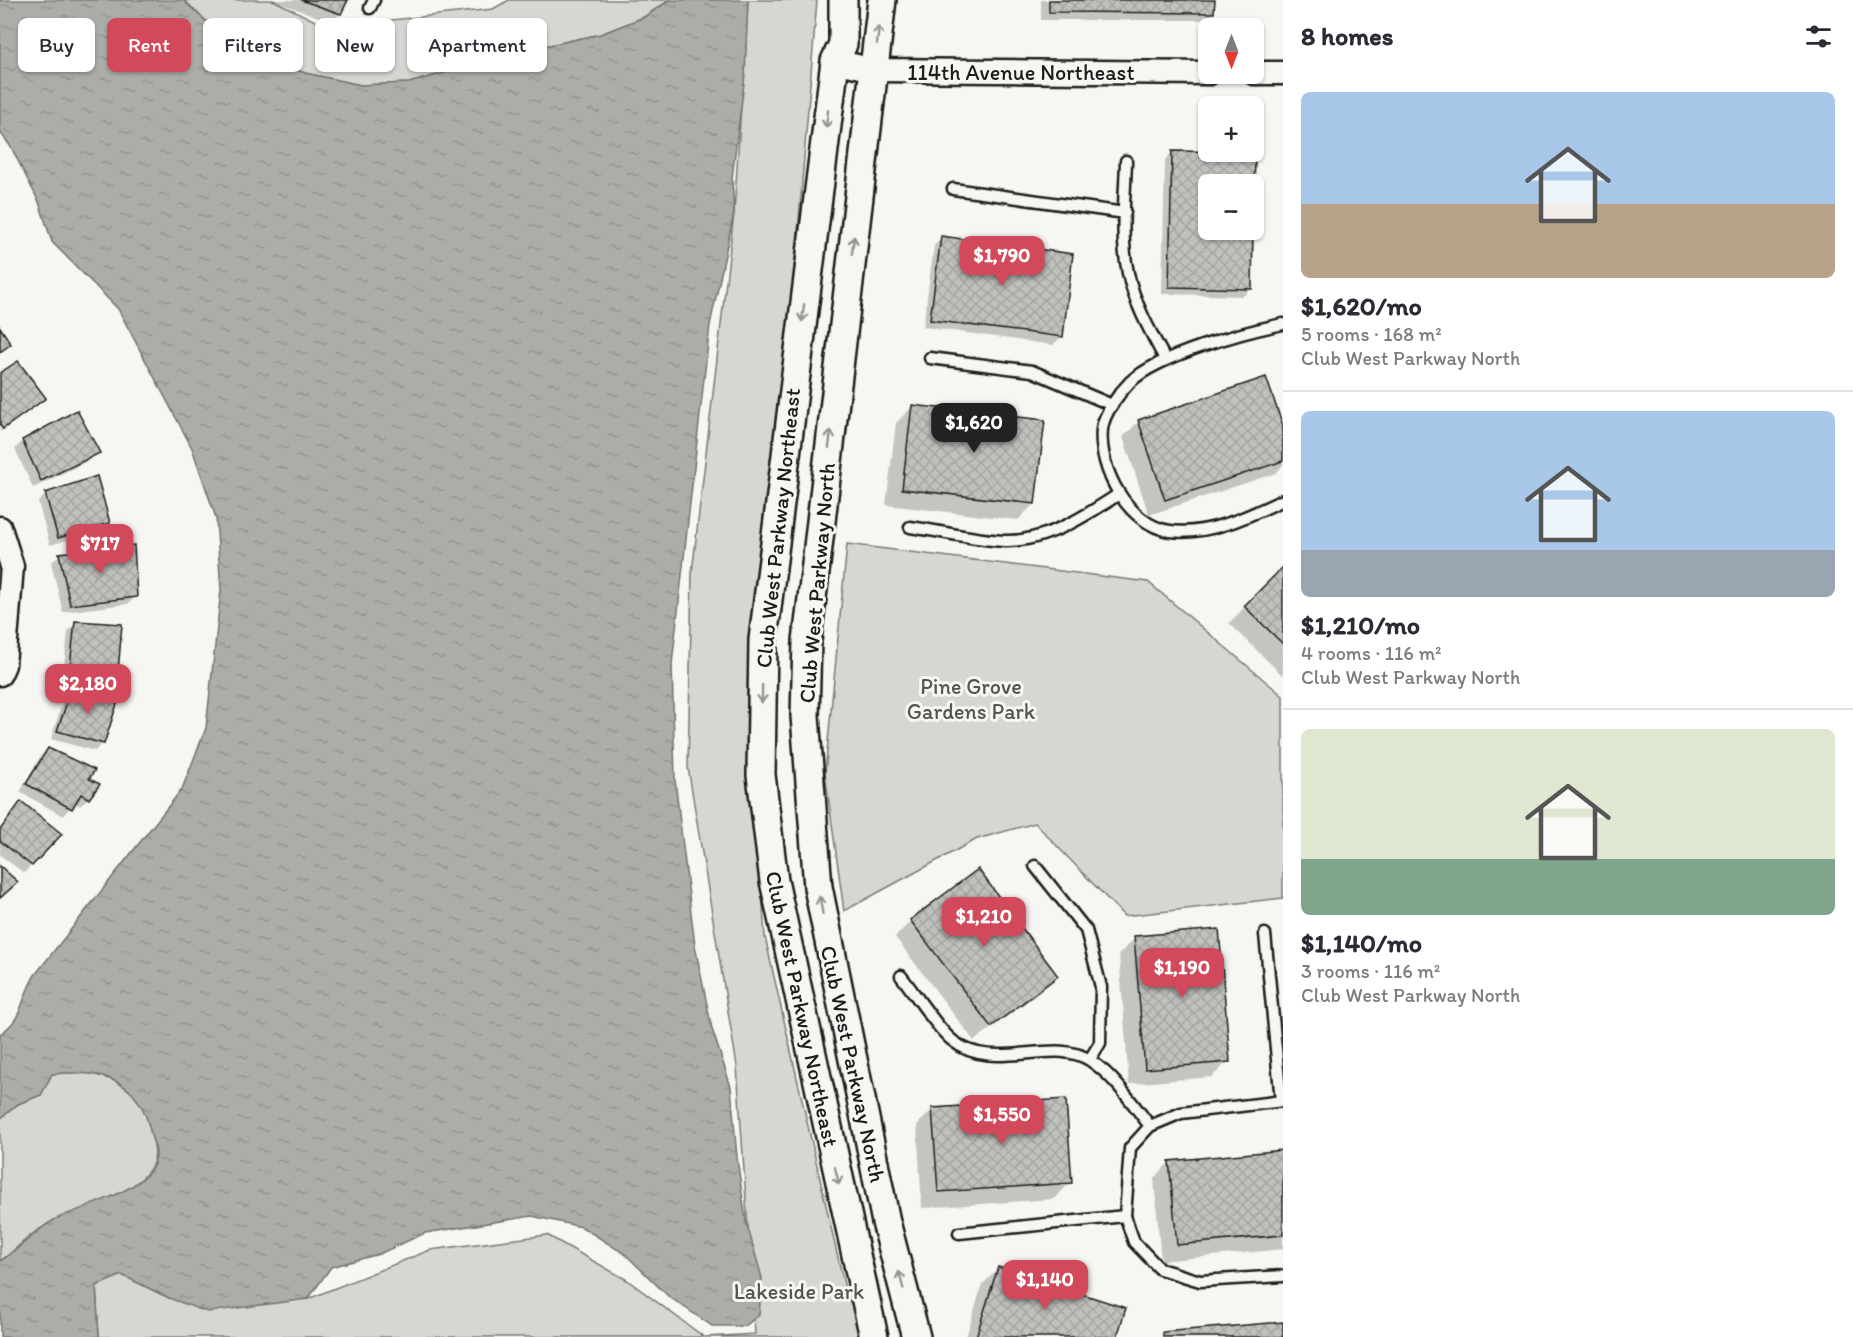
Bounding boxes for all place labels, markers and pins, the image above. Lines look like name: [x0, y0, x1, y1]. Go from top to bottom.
pin: $1,790: [953, 236, 1051, 287]
pin: $1,620: [925, 403, 1023, 454]
pin: $717: [64, 524, 136, 575]
pin: $2,180: [39, 664, 137, 715]
pin: $1,210: [935, 897, 1033, 948]
pin: $1,190: [1133, 948, 1231, 999]
pin: $1,550: [953, 1095, 1051, 1146]
pin: $1,140: [996, 1260, 1094, 1311]

